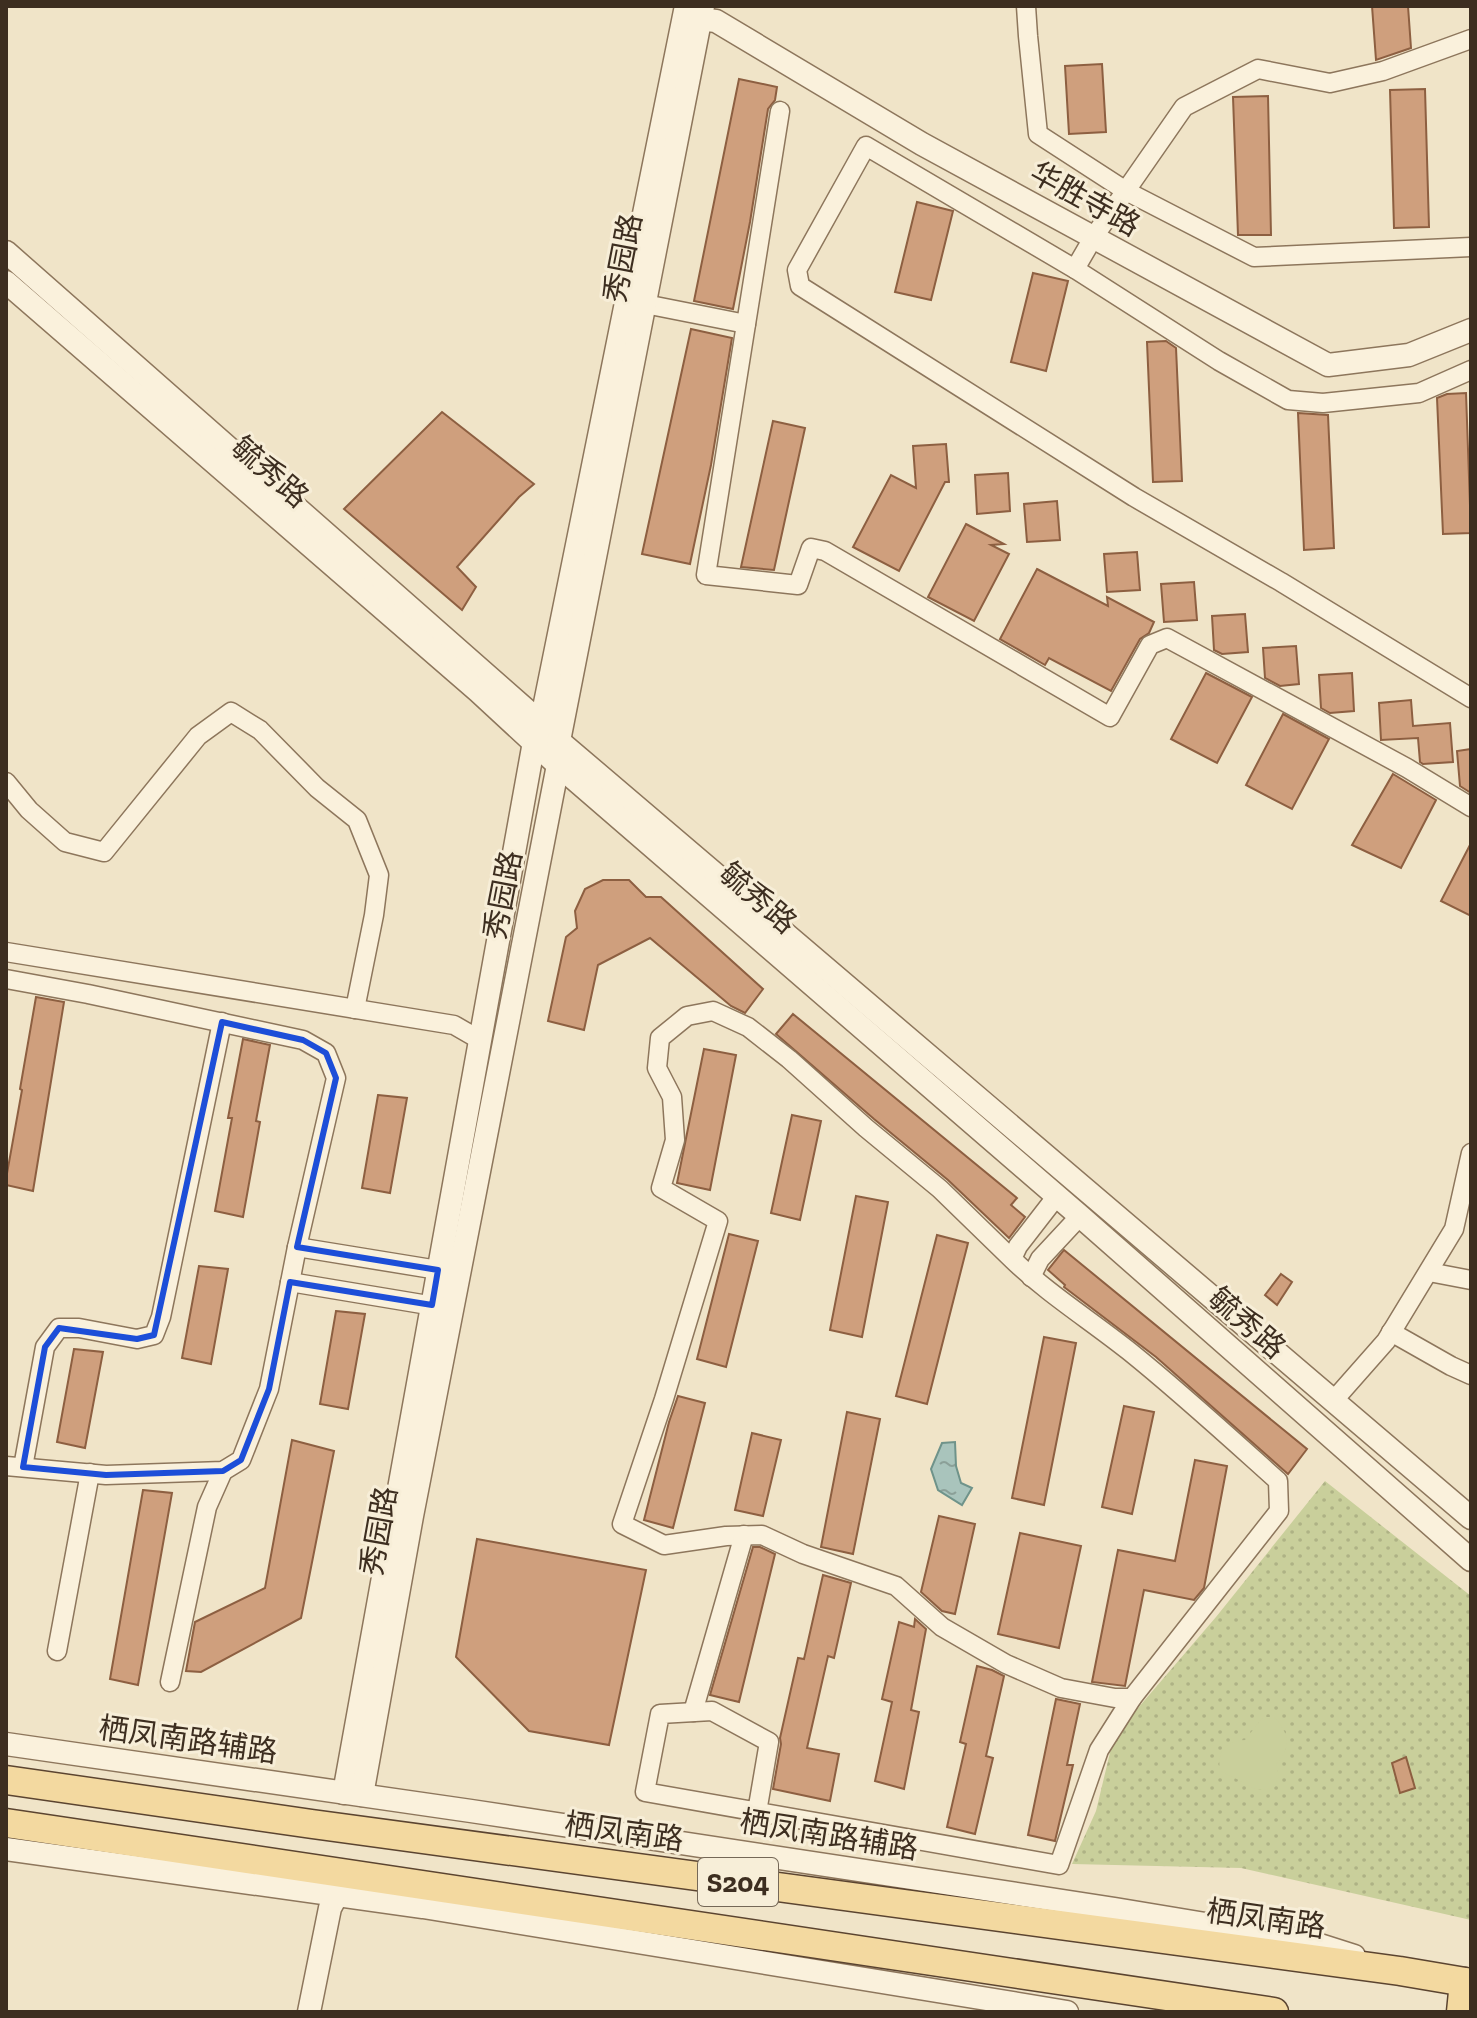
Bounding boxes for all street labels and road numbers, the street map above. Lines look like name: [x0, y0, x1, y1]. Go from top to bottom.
street label: 华胜寺路: [1024, 154, 1146, 244]
street label: 秀园路: [597, 210, 649, 306]
street label: 毓秀路: [224, 429, 316, 515]
street label: 秀园路: [477, 847, 529, 943]
street label: 毓秀路: [712, 855, 804, 941]
street label: 毓秀路: [1201, 1280, 1293, 1366]
street label: 秀园路: [353, 1484, 405, 1578]
street label: 栖凤南路辅路: [96, 1710, 280, 1770]
street label: 栖凤南路辅路: [737, 1803, 921, 1867]
street label: 栖凤南路: [562, 1806, 686, 1858]
road number: S204: [698, 1858, 778, 1906]
street label: 栖凤南路: [1204, 1893, 1328, 1945]

